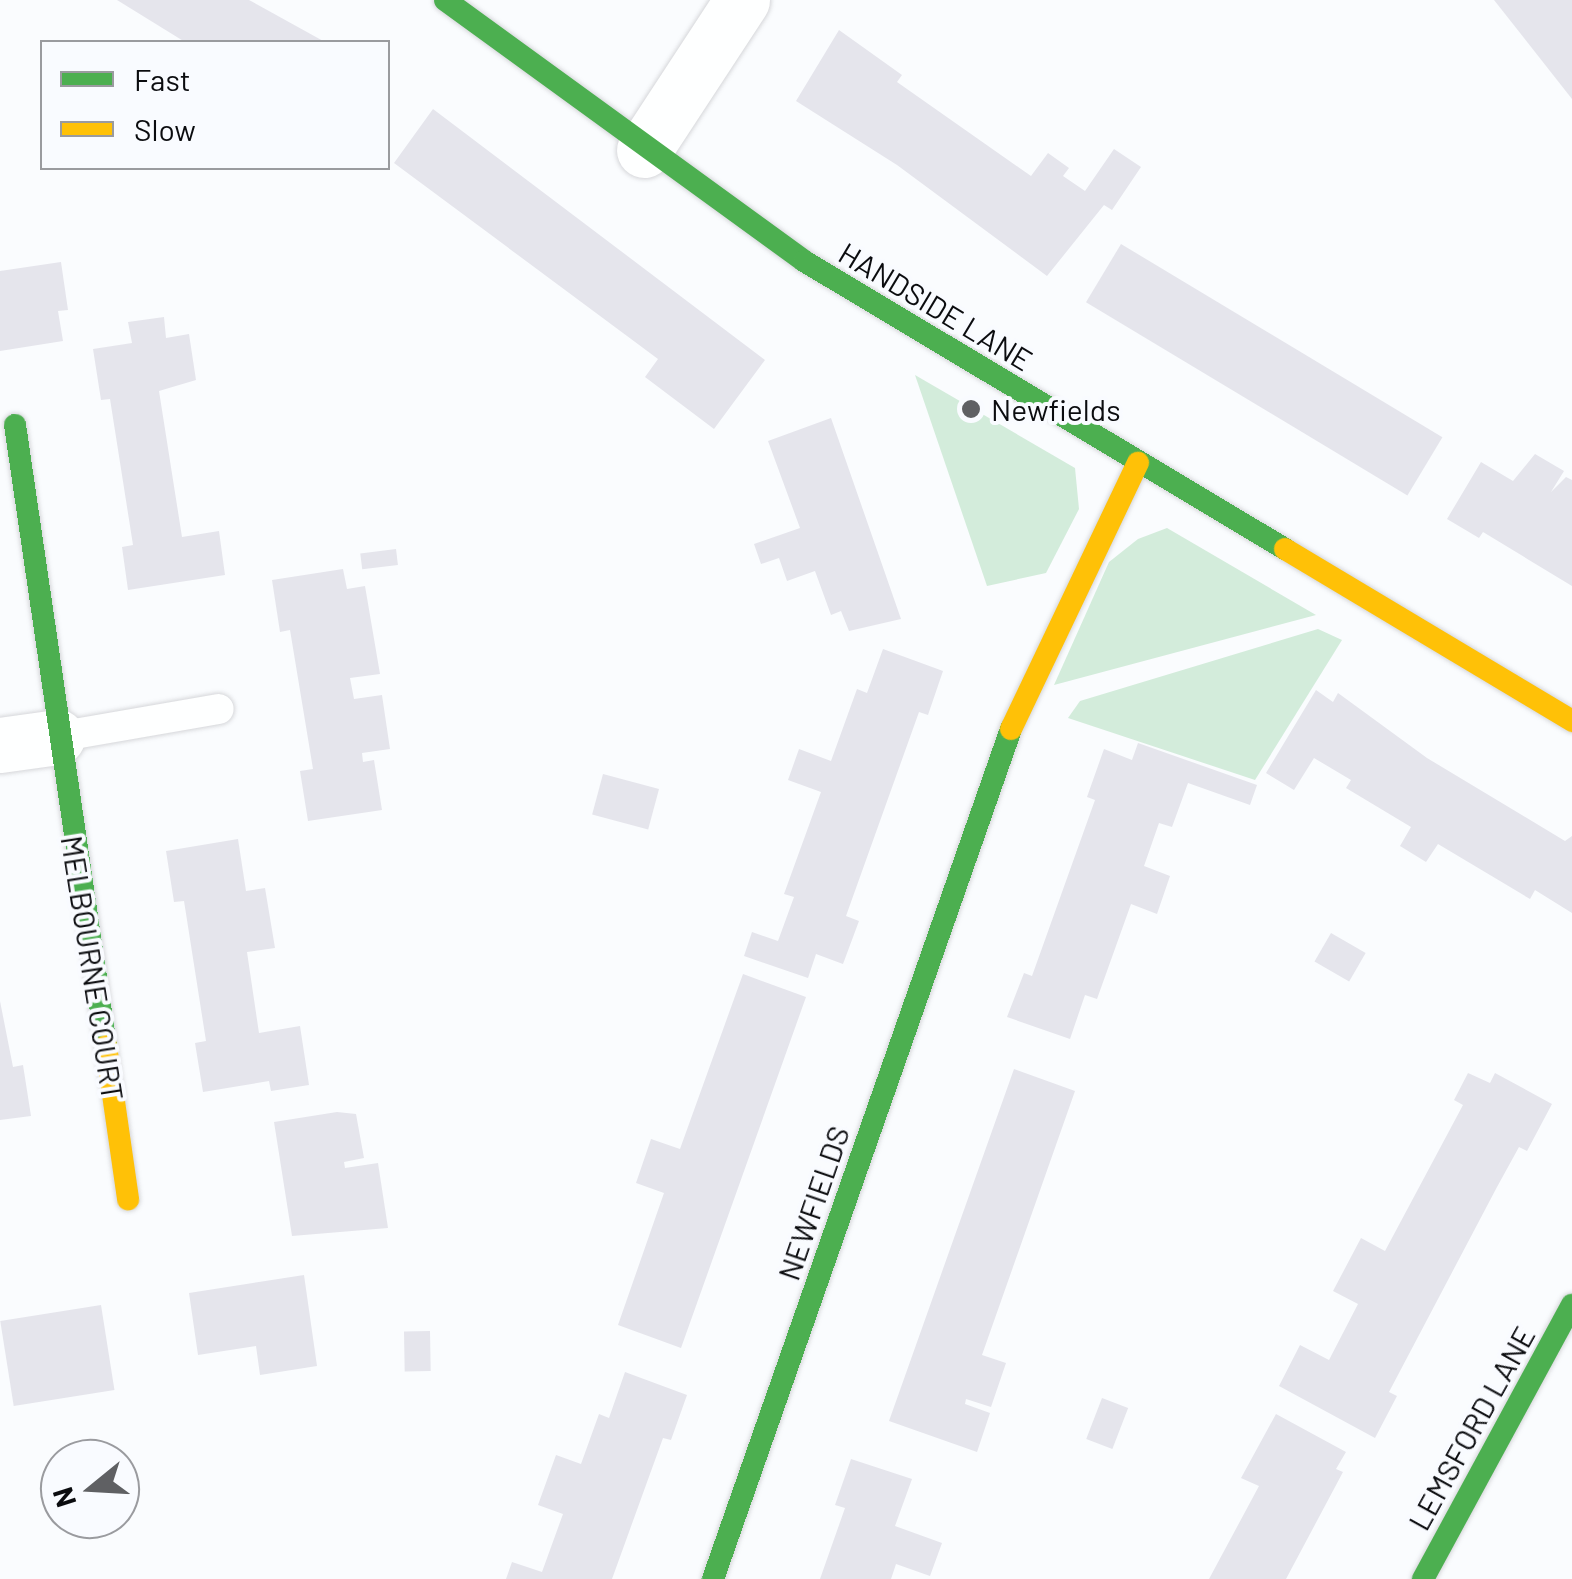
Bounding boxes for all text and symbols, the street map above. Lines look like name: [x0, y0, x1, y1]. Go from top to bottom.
legend: [40, 40, 390, 170]
text: Fast: [134, 61, 191, 97]
text: Slow: [134, 111, 196, 147]
street label: HANDSIDE LANE: [833, 234, 1039, 378]
place label: Newfields: [991, 391, 1121, 427]
marker: Newfields: [960, 398, 982, 420]
street label: MELBOURNE COURT: [54, 833, 132, 1103]
street label: NEWFIELDS: [770, 1121, 856, 1285]
street label: LEMSFORD LANE: [1400, 1320, 1542, 1536]
north arrow: [40, 1439, 140, 1539]
text: N: [44, 1484, 82, 1512]

